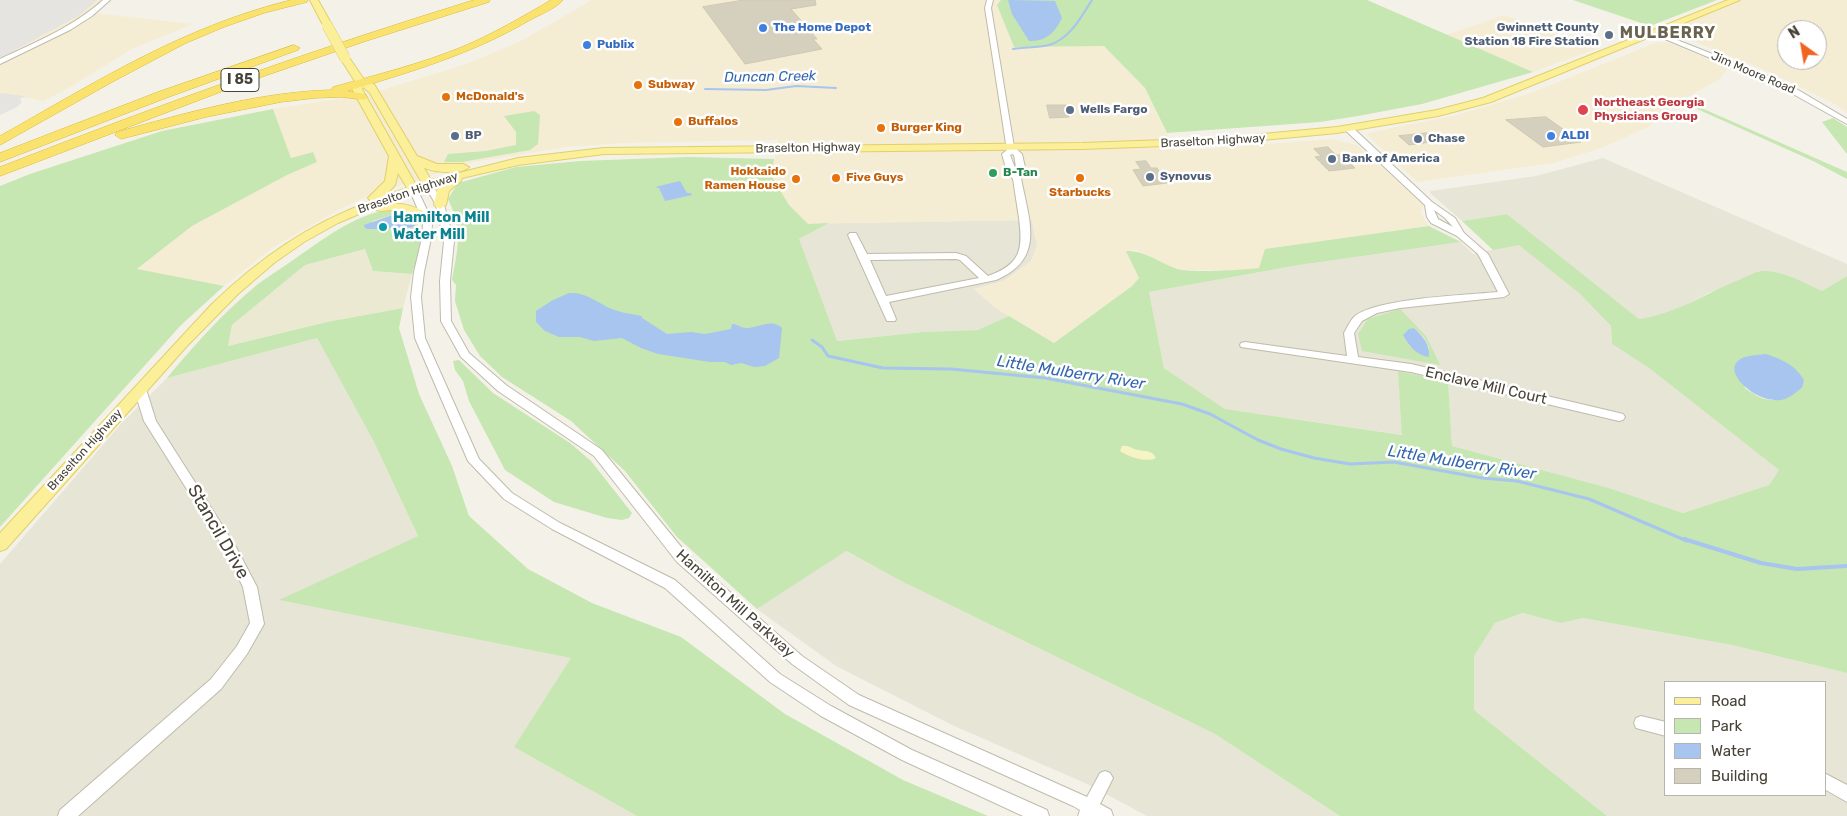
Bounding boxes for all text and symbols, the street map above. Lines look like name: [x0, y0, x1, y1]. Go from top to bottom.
north arrow: [1777, 20, 1827, 70]
place label: The Home Depot: [773, 21, 871, 35]
place label: Gwinnett County Station 18 Fire Station: [1465, 21, 1599, 49]
marker: The Home Depot: [757, 22, 769, 34]
district label: MULBERRY: [1619, 23, 1717, 43]
text: N: [1786, 23, 1803, 43]
marker: Gwinnett County Station 18 Fire Station: [1603, 29, 1615, 41]
place label: Publix: [597, 38, 634, 52]
marker: Publix: [581, 39, 593, 51]
street label: Jim Moore Road: [1709, 49, 1797, 97]
road number: I 85: [221, 68, 259, 92]
water label: Duncan Creek: [724, 68, 816, 86]
place label: Subway: [648, 78, 695, 92]
marker: Subway: [632, 79, 644, 91]
place label: McDonald's: [456, 90, 524, 104]
marker: McDonald's: [440, 91, 452, 103]
place label: Northeast Georgia Physicians Group: [1594, 96, 1704, 124]
place label: Wells Fargo: [1080, 103, 1148, 117]
marker: Northeast Georgia Physicians Group: [1576, 103, 1590, 117]
marker: Wells Fargo: [1064, 104, 1076, 116]
place label: Buffalos: [688, 115, 738, 129]
marker: Buffalos: [672, 116, 684, 128]
place label: Burger King: [891, 121, 962, 135]
marker: Burger King: [875, 122, 887, 134]
place label: BP: [465, 129, 482, 143]
place label: ALDI: [1561, 129, 1589, 143]
marker: BP: [449, 130, 461, 142]
marker: ALDI: [1545, 130, 1557, 142]
street label: Braselton Highway: [1160, 131, 1266, 151]
place label: Chase: [1428, 132, 1465, 146]
marker: Chase: [1412, 133, 1424, 145]
street label: Braselton Highway: [755, 140, 861, 156]
place label: Bank of America: [1342, 152, 1440, 166]
marker: Bank of America: [1326, 153, 1338, 165]
place label: Hokkaido Ramen House: [705, 165, 786, 193]
place label: B-Tan: [1003, 166, 1038, 180]
marker: B-Tan: [987, 167, 999, 179]
street label: Braselton Highway: [356, 169, 460, 217]
place label: Synovus: [1160, 170, 1211, 184]
place label: Five Guys: [846, 171, 903, 185]
marker: Synovus: [1144, 171, 1156, 183]
marker: Five Guys: [830, 172, 842, 184]
marker: Starbucks: [1074, 172, 1086, 184]
marker: Hokkaido Ramen House: [790, 173, 802, 185]
place label: Starbucks: [1049, 186, 1111, 200]
place label: Hamilton Mill Water Mill: [393, 209, 490, 244]
marker: Hamilton Mill Water Mill: [377, 221, 389, 233]
water label: Little Mulberry River: [996, 352, 1146, 394]
street label: Enclave Mill Court: [1424, 363, 1548, 409]
street label: Braselton Highway: [44, 406, 126, 494]
water label: Little Mulberry River: [1387, 442, 1537, 484]
street label: Stancil Drive: [182, 481, 254, 583]
street label: Hamilton Mill Parkway: [672, 546, 798, 662]
legend: [1664, 681, 1827, 796]
text: Road: [1711, 692, 1747, 710]
text: Park: [1711, 717, 1742, 735]
text: Water: [1711, 742, 1751, 760]
text: Building: [1711, 767, 1768, 785]

